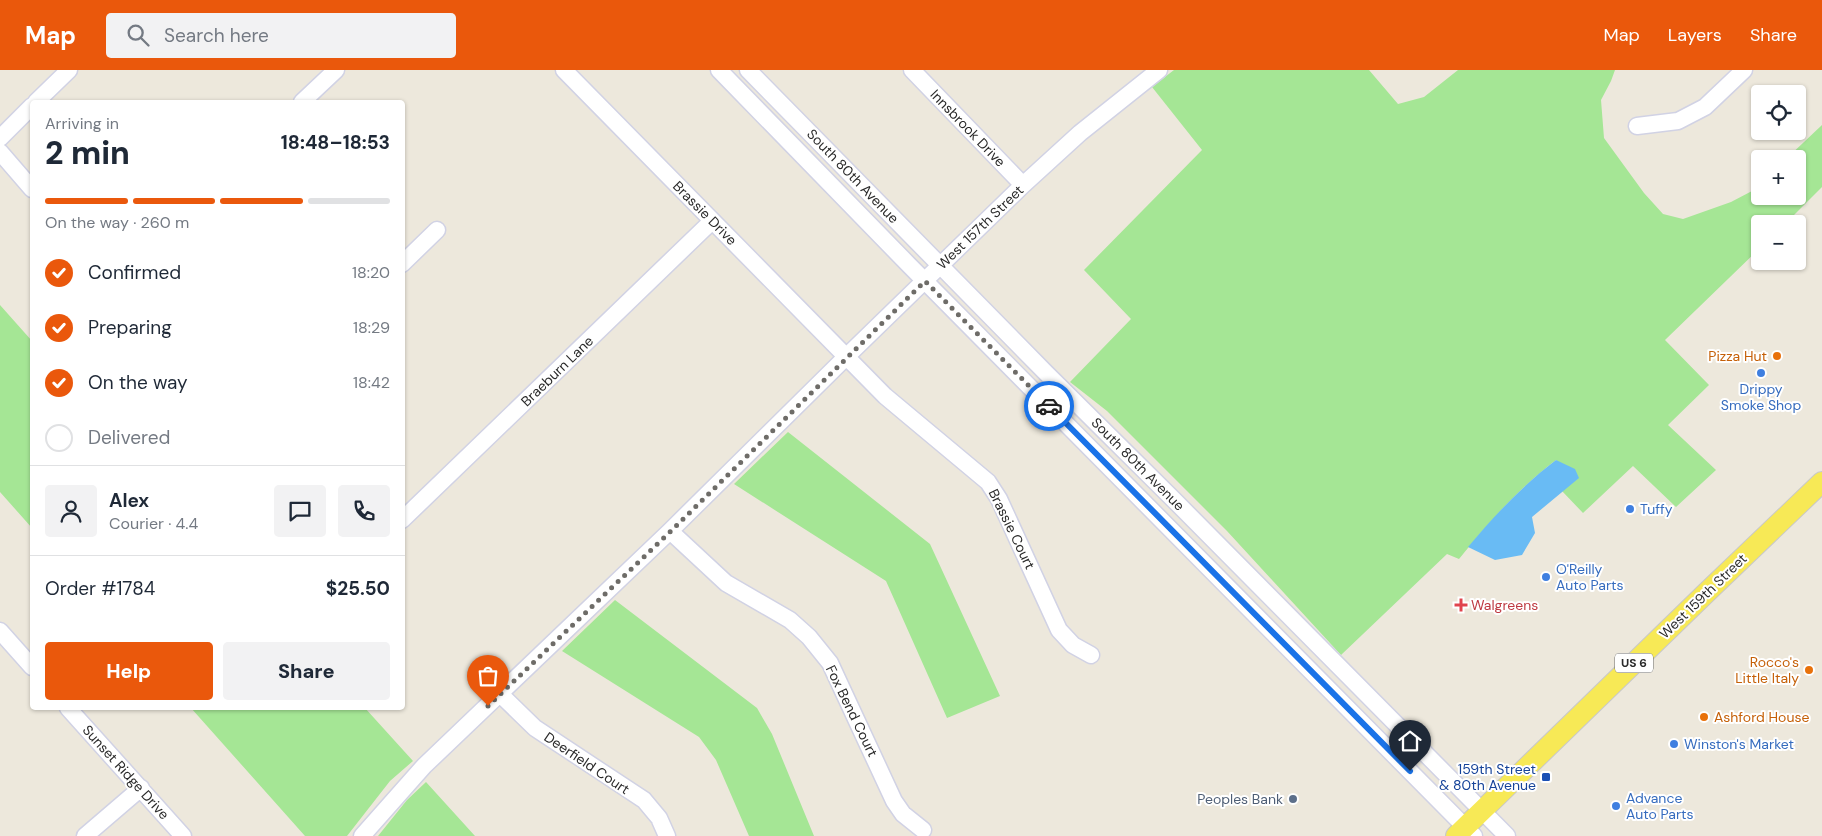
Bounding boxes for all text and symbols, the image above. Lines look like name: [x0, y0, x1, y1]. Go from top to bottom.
search box: [106, 13, 456, 58]
text: Map: [25, 20, 76, 51]
icon: search: [124, 21, 152, 49]
text: Search here: [164, 23, 269, 48]
text: Map: [1604, 23, 1640, 47]
text: Layers: [1668, 23, 1722, 47]
text: Share: [1750, 23, 1797, 47]
map controls: [1751, 85, 1806, 270]
button: locate: [1751, 85, 1806, 140]
street label: Innsbrook Drive: [927, 86, 1009, 170]
text: Arriving in: [45, 113, 119, 134]
street label: South 80th Avenue: [803, 125, 903, 227]
text: 18:48–18:53: [281, 130, 390, 155]
text: 2 min: [45, 132, 130, 174]
button: +: [1751, 150, 1806, 205]
street label: Brassie Drive: [669, 177, 741, 249]
street label: West 157th Street: [933, 181, 1027, 273]
text: On the way · 260 m: [45, 212, 189, 233]
button: −: [1751, 215, 1806, 270]
icon: check: [45, 259, 73, 287]
text: Confirmed: [88, 260, 181, 285]
text: 18:20: [352, 262, 390, 283]
icon: check: [45, 314, 73, 342]
text: Preparing: [88, 315, 172, 340]
text: 18:29: [353, 317, 390, 338]
street label: Braeburn Lane: [517, 332, 597, 410]
place label: Pizza Hut: [1708, 347, 1767, 365]
marker: Pizza Hut: [1771, 350, 1783, 362]
marker: Drippy Smoke Shop: [1755, 367, 1767, 379]
icon: check: [45, 369, 73, 397]
text: On the way: [88, 370, 188, 395]
text: 18:42: [353, 372, 390, 393]
place label: Drippy Smoke Shop: [1721, 380, 1801, 414]
courier: [1024, 381, 1074, 431]
icon: car: [1035, 392, 1063, 420]
street label: South 80th Avenue: [1088, 414, 1188, 514]
text: Delivered: [88, 425, 170, 450]
button: person: [45, 485, 97, 537]
button: chat: [274, 485, 326, 537]
button: phone: [338, 485, 390, 537]
street label: Brassie Court: [985, 486, 1039, 572]
text: Alex: [109, 488, 149, 513]
place label: Tuffy: [1640, 500, 1673, 518]
marker: Tuffy: [1624, 503, 1636, 515]
text: Courier · 4.4: [109, 513, 198, 534]
street label: West 159th Street: [1655, 550, 1751, 642]
place label: O'Reilly Auto Parts: [1556, 560, 1624, 594]
marker: O'Reilly Auto Parts: [1540, 571, 1552, 583]
text: Order #1784: [45, 576, 155, 601]
text: $25.50: [326, 576, 390, 601]
place label: Walgreens: [1471, 596, 1538, 614]
marker: Walgreens: [1455, 599, 1467, 611]
button: Help: [45, 642, 213, 700]
button: Share: [223, 642, 390, 700]
place label: Rocco's Little Italy: [1735, 653, 1799, 687]
road number: US 6: [1615, 654, 1653, 672]
pin: [467, 655, 509, 706]
icon: bag: [474, 662, 502, 690]
street label: Fox Bend Court: [822, 662, 882, 760]
marker: Rocco's Little Italy: [1803, 664, 1815, 676]
place label: Ashford House: [1714, 708, 1809, 726]
marker: Ashford House: [1698, 711, 1710, 723]
pin: [1389, 720, 1431, 771]
street label: Sunset Ridge Drive: [79, 721, 173, 823]
icon: home: [1396, 727, 1424, 755]
street label: Deerfield Court: [541, 728, 633, 798]
place label: Winston's Market: [1684, 735, 1794, 753]
marker: Winston's Market: [1668, 738, 1680, 750]
place label: 159th Street & 80th Avenue: [1439, 760, 1536, 794]
marker: 159th Street & 80th Avenue: [1540, 771, 1552, 783]
place label: Advance Auto Parts: [1626, 789, 1694, 823]
place label: Peoples Bank: [1197, 790, 1283, 808]
marker: Peoples Bank: [1287, 793, 1299, 805]
marker: Advance Auto Parts: [1610, 800, 1622, 812]

